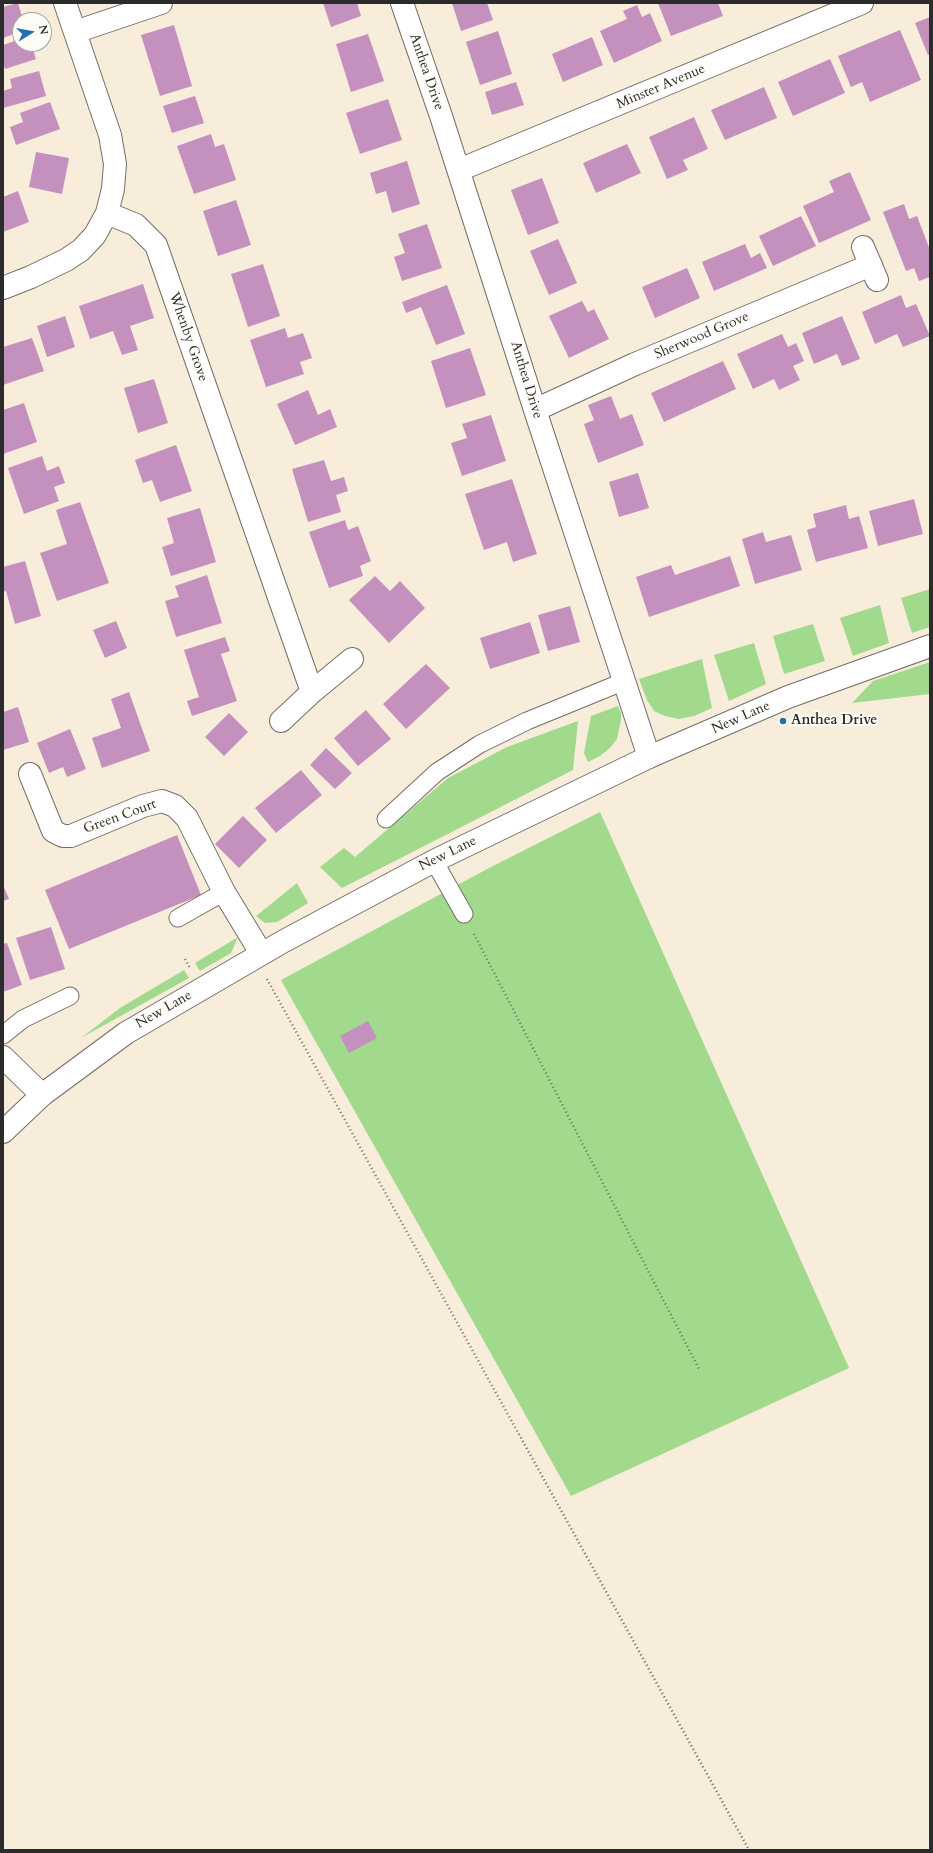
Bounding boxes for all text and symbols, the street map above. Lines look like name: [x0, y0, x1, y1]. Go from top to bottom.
north arrow: [12, 12, 52, 52]
text: N: [35, 24, 52, 36]
street label: Anthea Drive: [405, 31, 447, 113]
street label: Minster Avenue: [614, 61, 708, 113]
street label: Whenby Grove: [165, 290, 211, 384]
street label: Sherwood Grove: [652, 309, 752, 363]
street label: Anthea Drive: [506, 339, 546, 421]
street label: New Lane: [709, 698, 773, 738]
place label: Anthea Drive: [791, 713, 877, 729]
marker: Anthea Drive: [778, 716, 788, 726]
street label: Green Court: [81, 796, 159, 838]
street label: New Lane: [416, 833, 480, 875]
street label: New Lane: [133, 987, 195, 1033]

